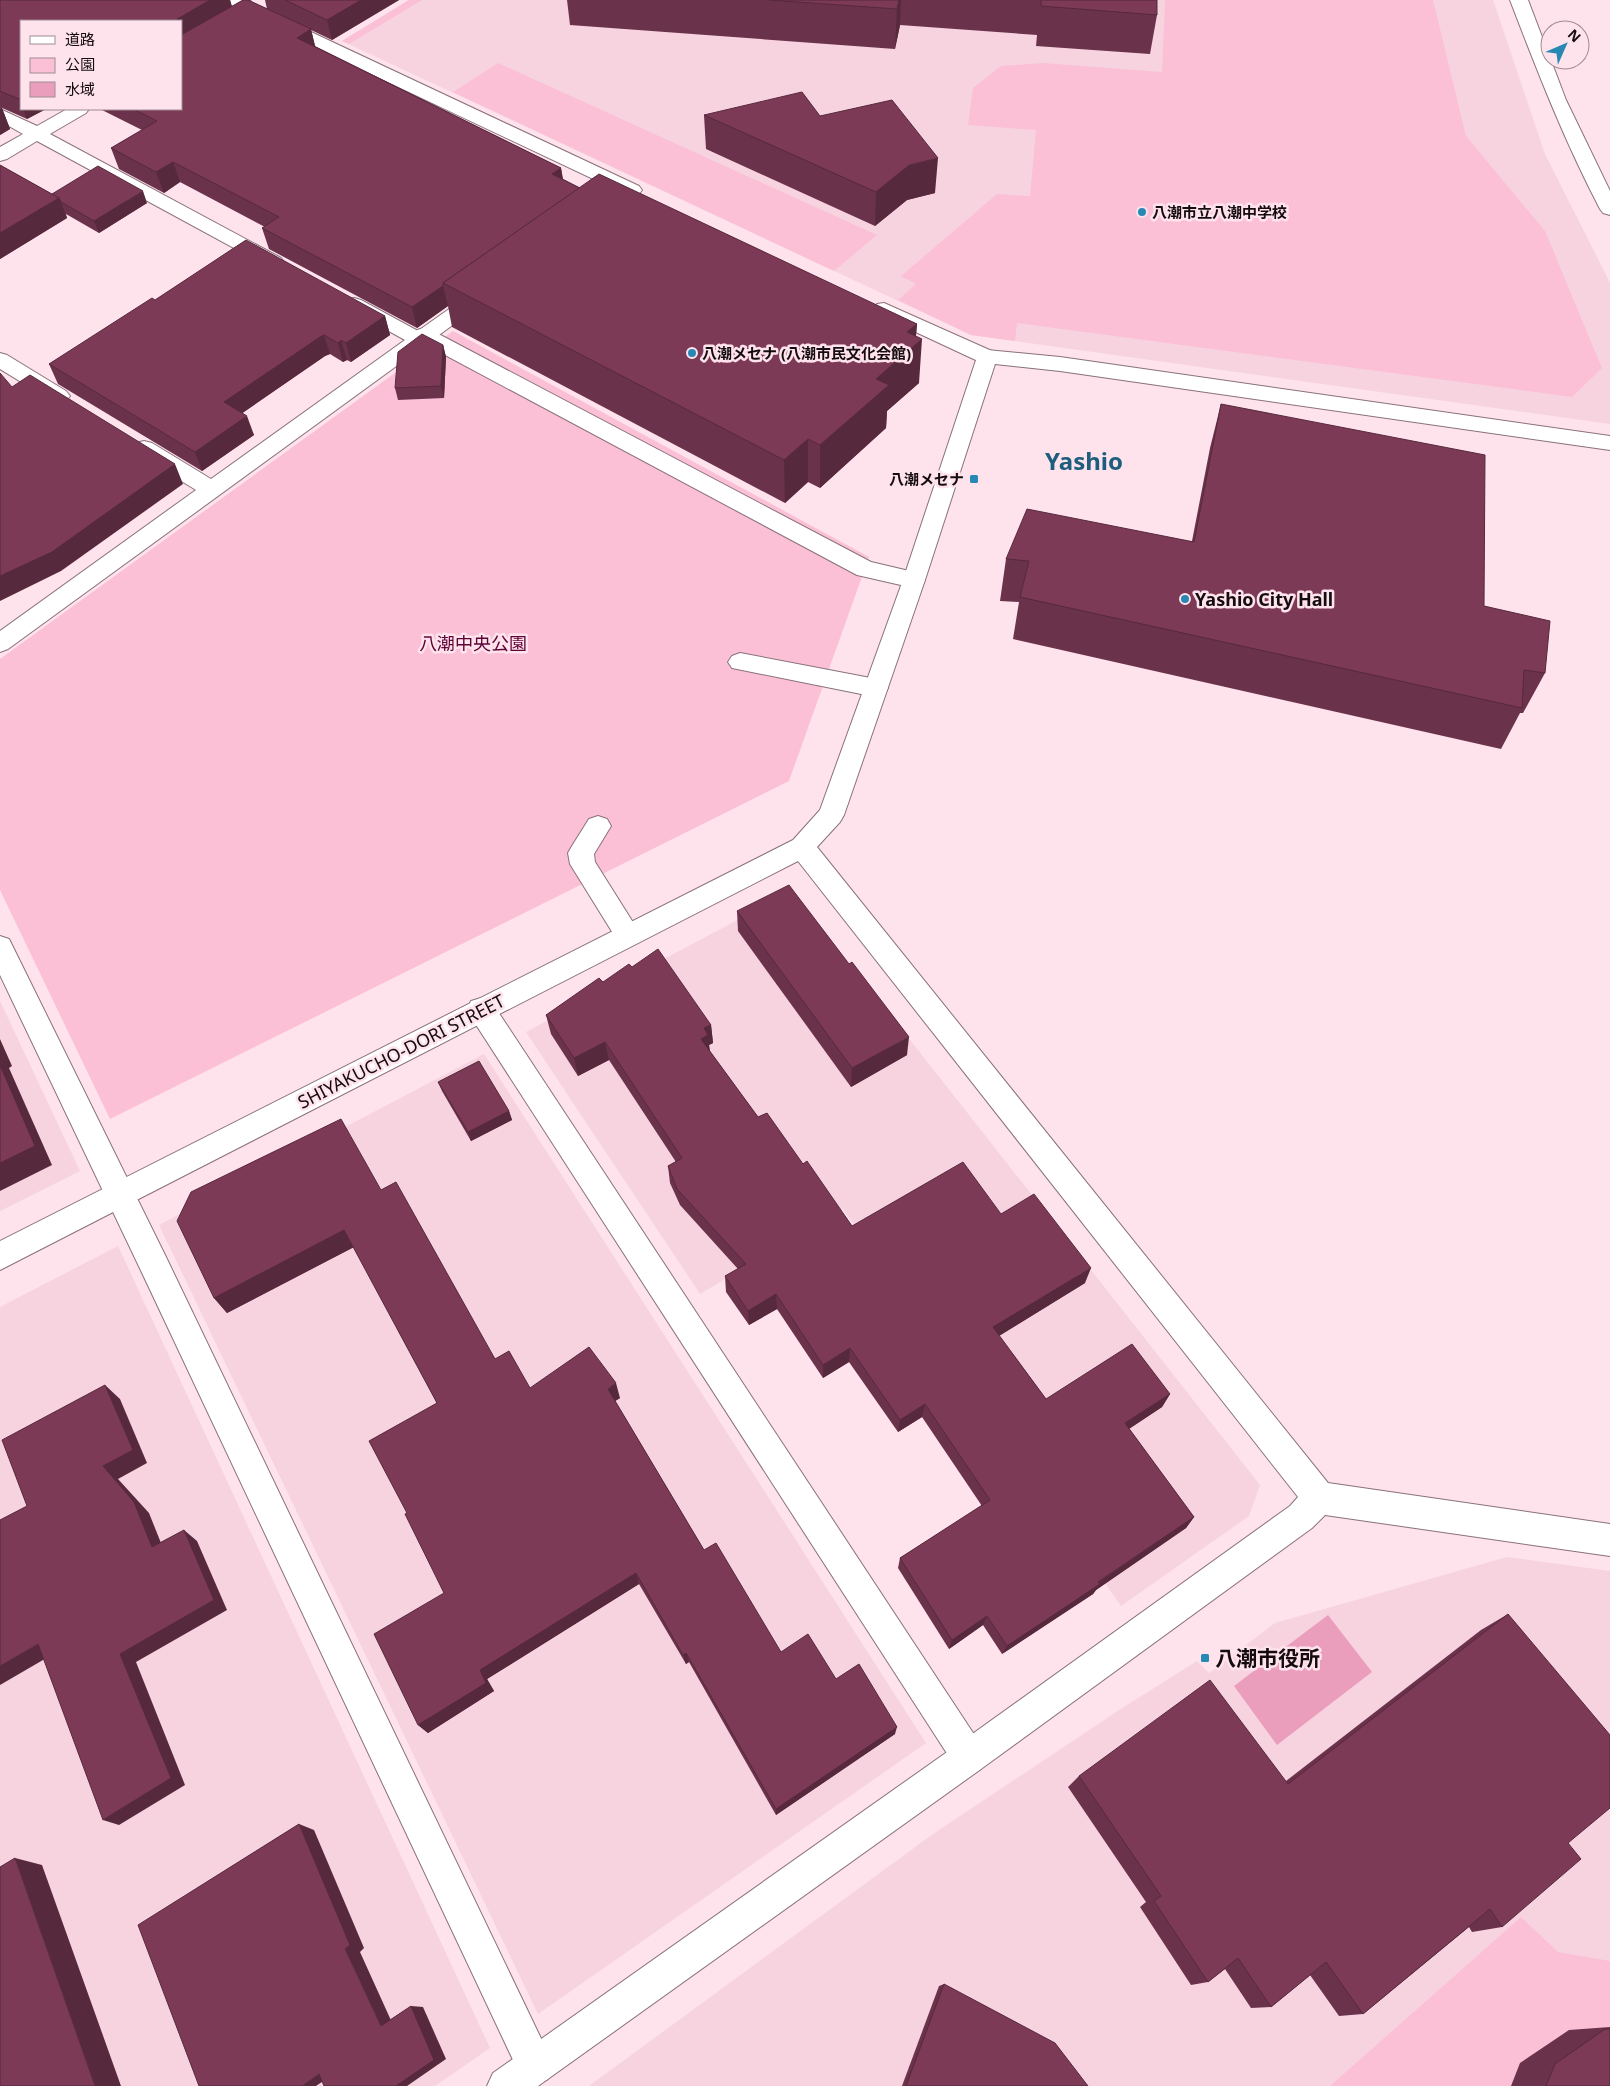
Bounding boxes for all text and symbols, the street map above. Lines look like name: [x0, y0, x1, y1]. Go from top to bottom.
legend: [20, 20, 182, 110]
north arrow: [1540, 20, 1590, 70]
text: N: [1564, 25, 1585, 46]
text: 道路: [65, 29, 95, 49]
text: 公園: [65, 54, 95, 74]
text: 水域: [65, 79, 95, 99]
place label: 八潮市立八潮中学校: [1152, 202, 1287, 222]
marker: 八潮市立八潮中学校: [1136, 206, 1148, 218]
place label: 八潮メセナ (八潮市民文化会館): [702, 343, 911, 363]
marker: 八潮メセナ (八潮市民文化会館): [686, 347, 698, 359]
district label: Yashio: [1045, 444, 1123, 477]
place label: 八潮メセナ: [889, 469, 964, 489]
marker: 八潮メセナ: [968, 473, 980, 485]
place label: Yashio City Hall: [1195, 587, 1333, 611]
marker: Yashio City Hall: [1179, 593, 1191, 605]
park label: 八潮中央公園: [419, 631, 527, 655]
street label: SHIYAKUCHO-DORI STREET: [293, 988, 509, 1114]
place label: 八潮市役所: [1215, 1644, 1320, 1672]
marker: 八潮市役所: [1199, 1652, 1211, 1664]

